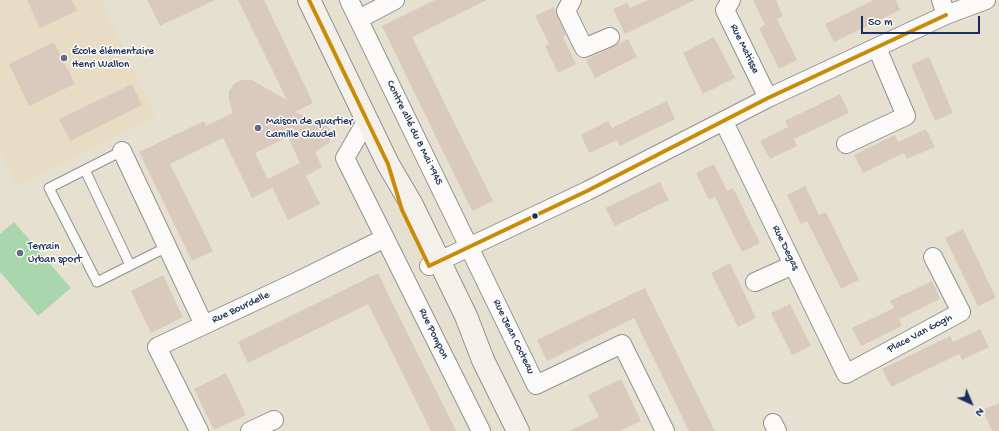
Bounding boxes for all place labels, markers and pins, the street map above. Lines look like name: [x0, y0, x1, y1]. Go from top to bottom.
place label: École élémentaire Henri Wallon: [72, 45, 154, 71]
marker: École élémentaire Henri Wallon: [59, 53, 69, 63]
place label: Maison de quartier Camille Claudel: [266, 115, 353, 141]
marker: Maison de quartier Camille Claudel: [253, 123, 263, 133]
unlabelled marker: [530, 211, 540, 221]
place label: Terrain Urban sport: [28, 240, 82, 266]
marker: Terrain Urban sport: [15, 248, 25, 258]

